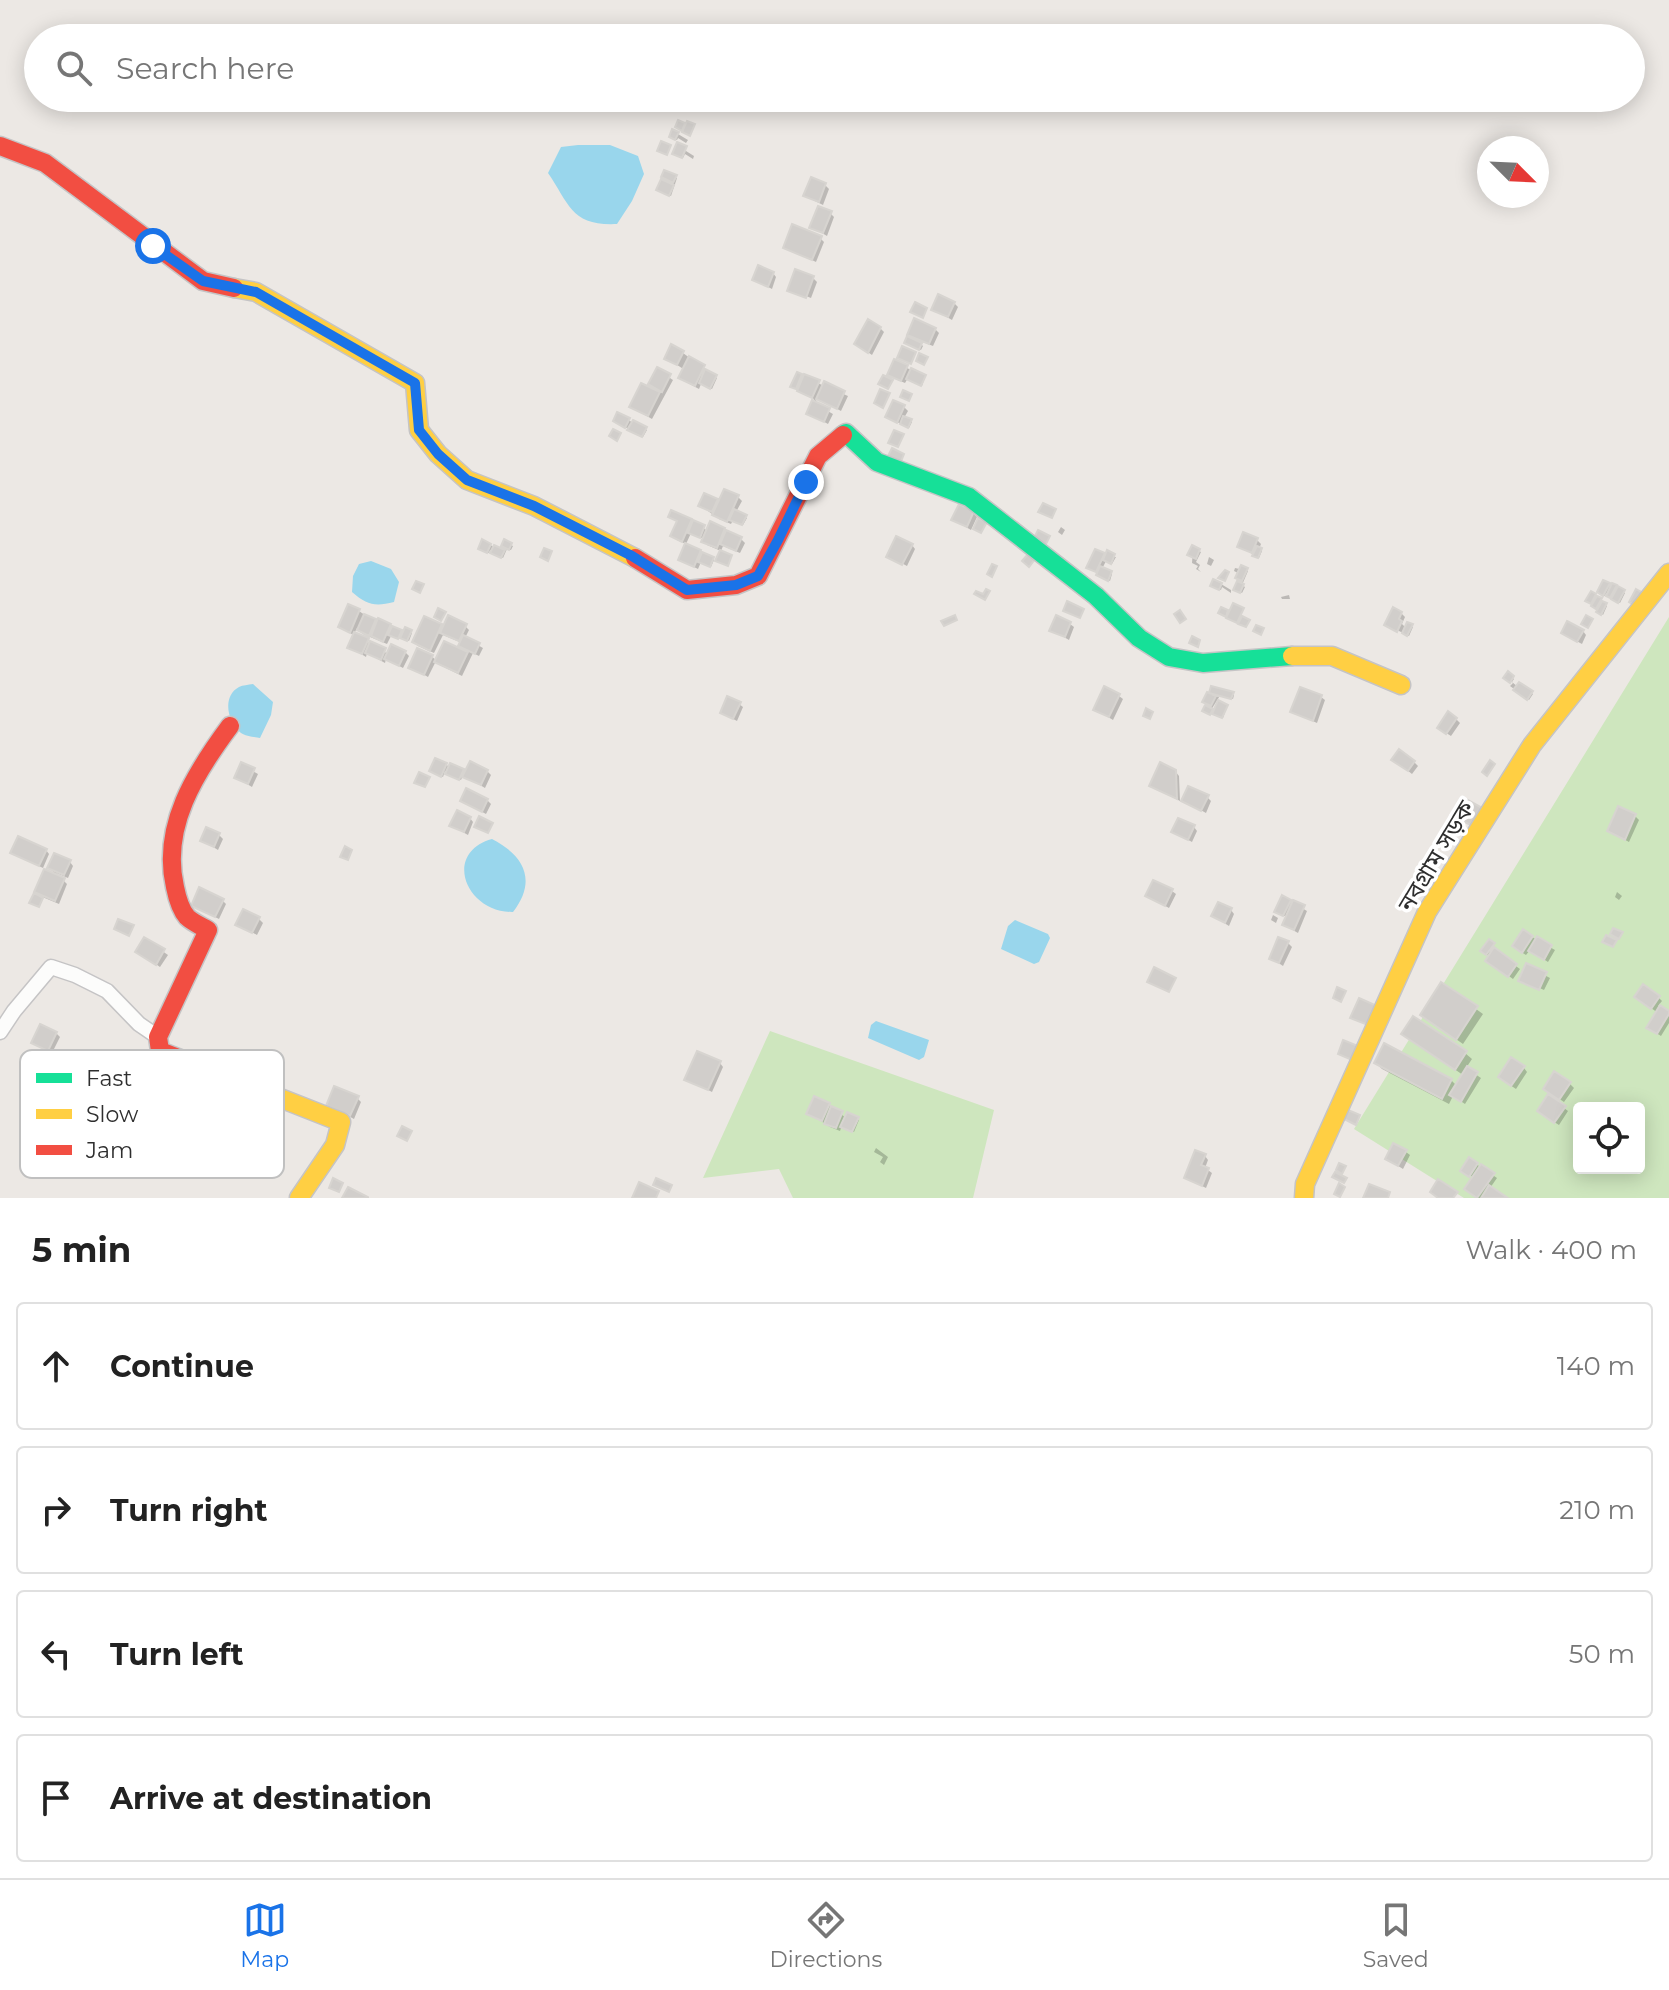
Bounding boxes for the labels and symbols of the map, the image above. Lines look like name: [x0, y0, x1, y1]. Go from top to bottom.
north arrow: [1477, 136, 1549, 208]
route start: [135, 228, 171, 264]
route end: [788, 464, 824, 500]
street label: নবগ্রাম সড়ক: [1391, 795, 1481, 918]
legend: [20, 1050, 284, 1178]
text: Fast: [86, 1065, 132, 1092]
text: Slow: [86, 1101, 139, 1128]
text: Jam: [85, 1137, 133, 1164]

